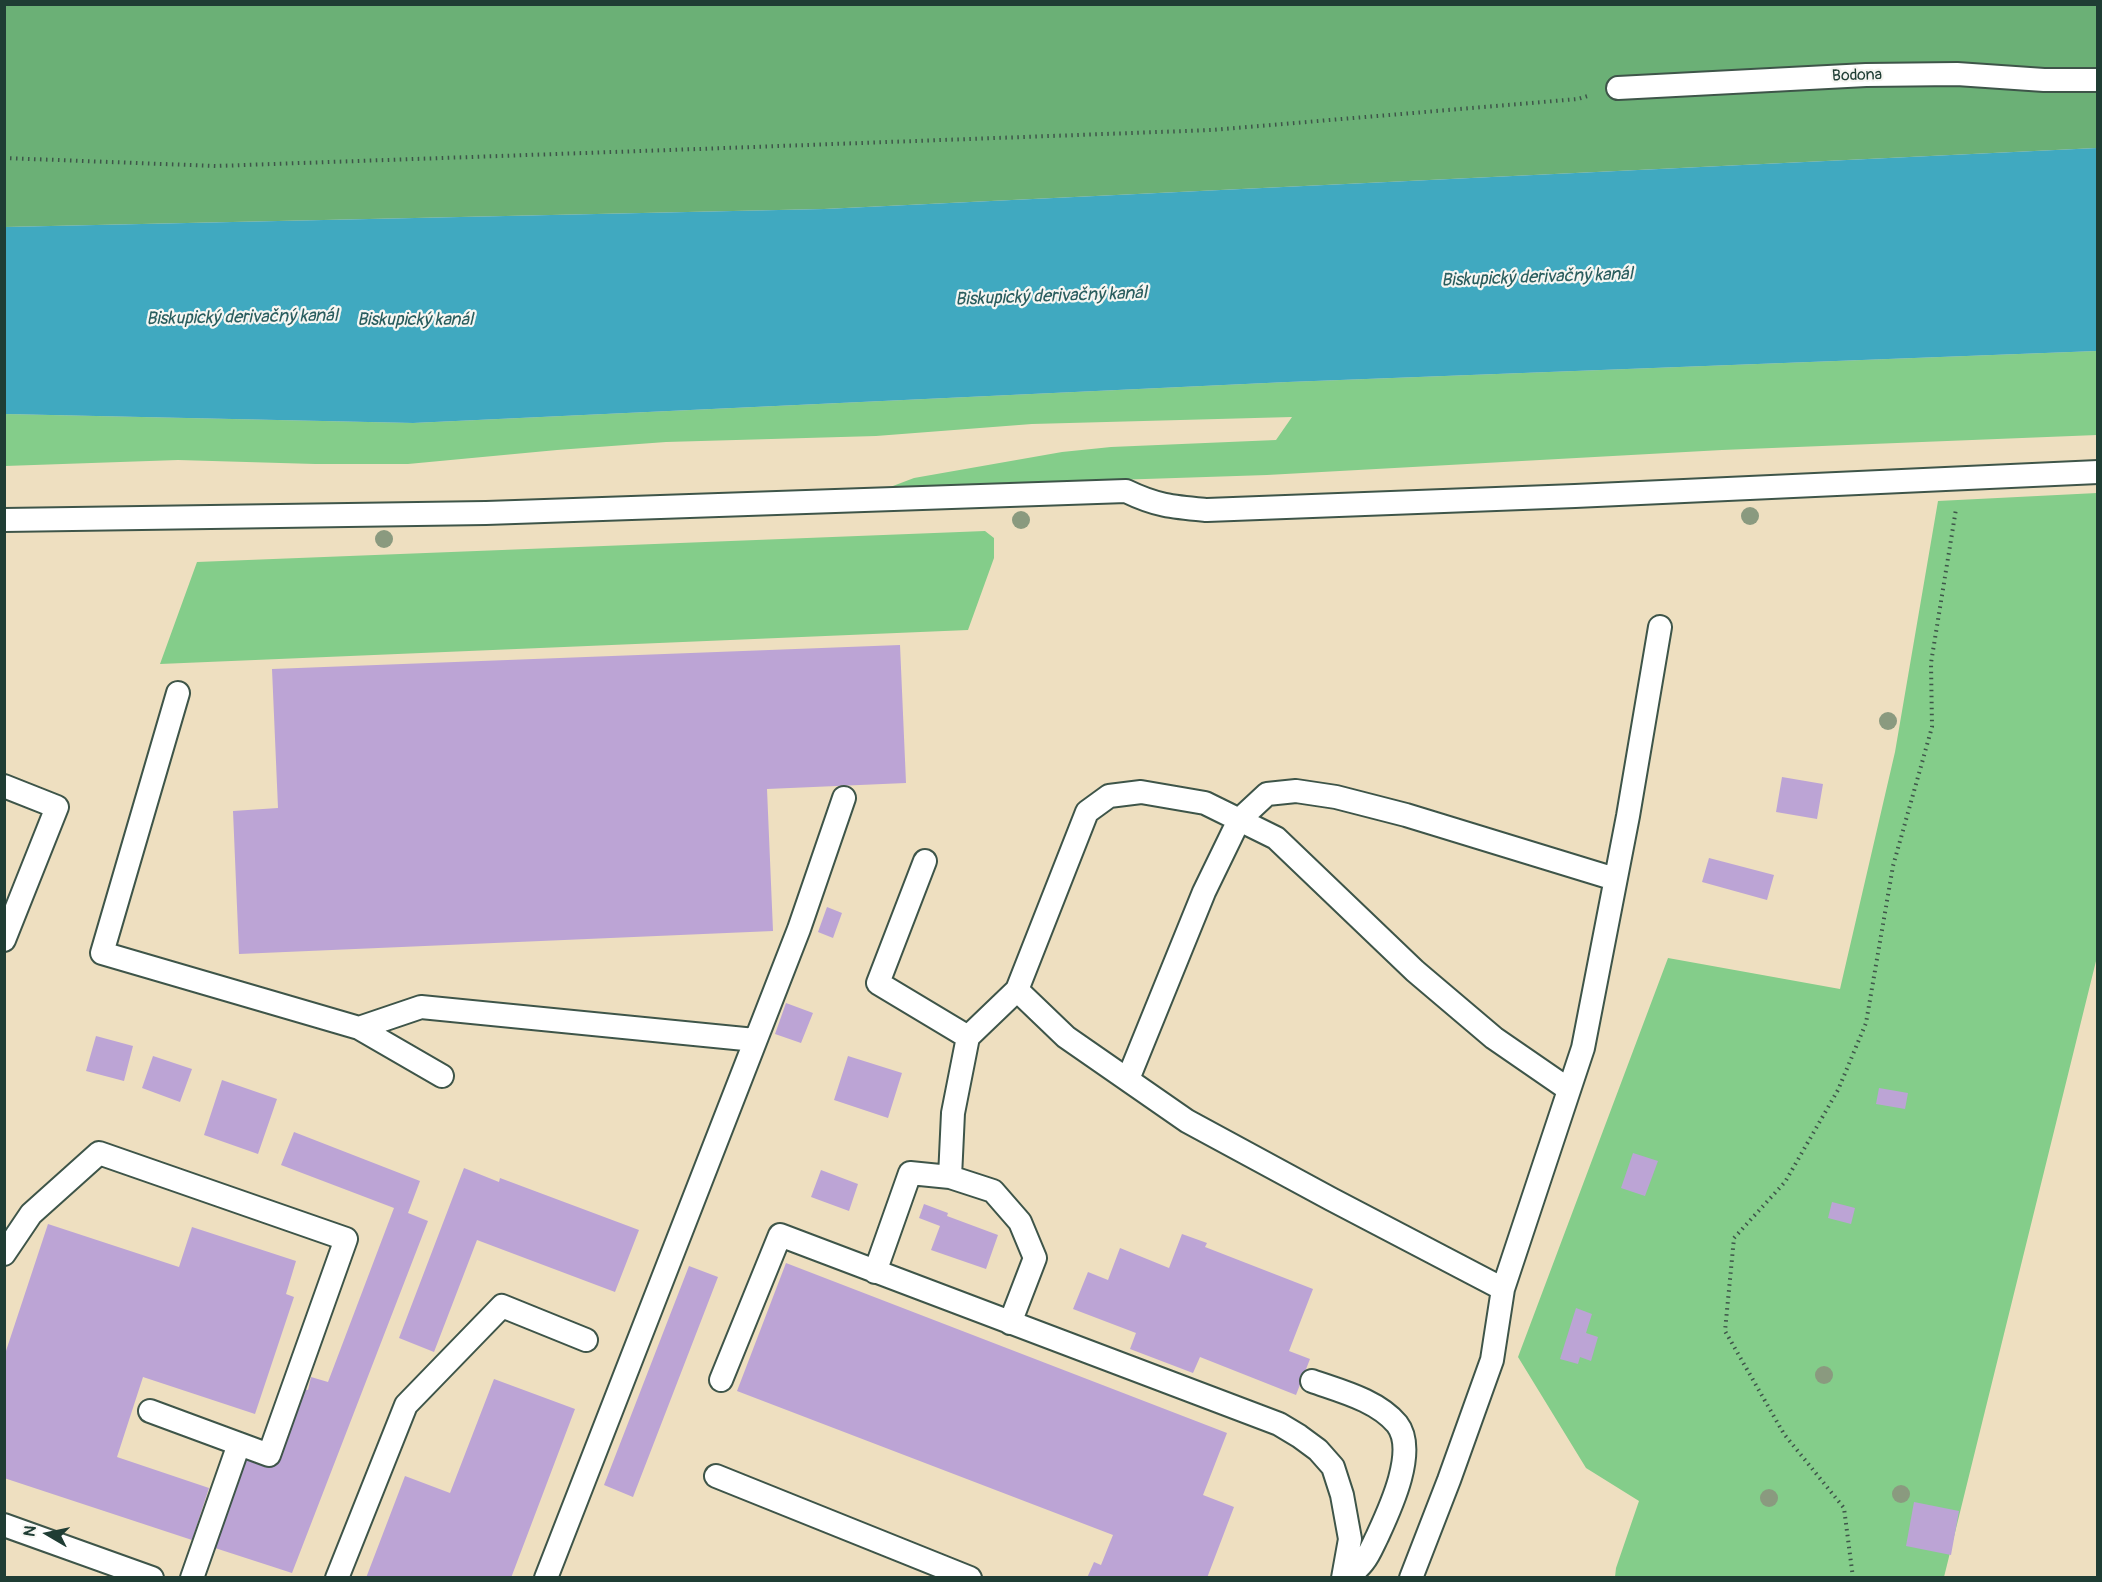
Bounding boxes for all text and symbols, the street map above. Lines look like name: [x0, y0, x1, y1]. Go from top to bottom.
street label: Bodona: [1832, 66, 1882, 86]
water label: Biskupický derivačný kanál: [1441, 264, 1633, 292]
water label: Biskupický derivačný kanál: [955, 283, 1147, 311]
water label: Biskupický derivačný kanál: [146, 306, 338, 330]
water label: Biskupický kanál: [357, 309, 473, 331]
north arrow: [18, 1504, 78, 1564]
text: N: [19, 1524, 41, 1538]

